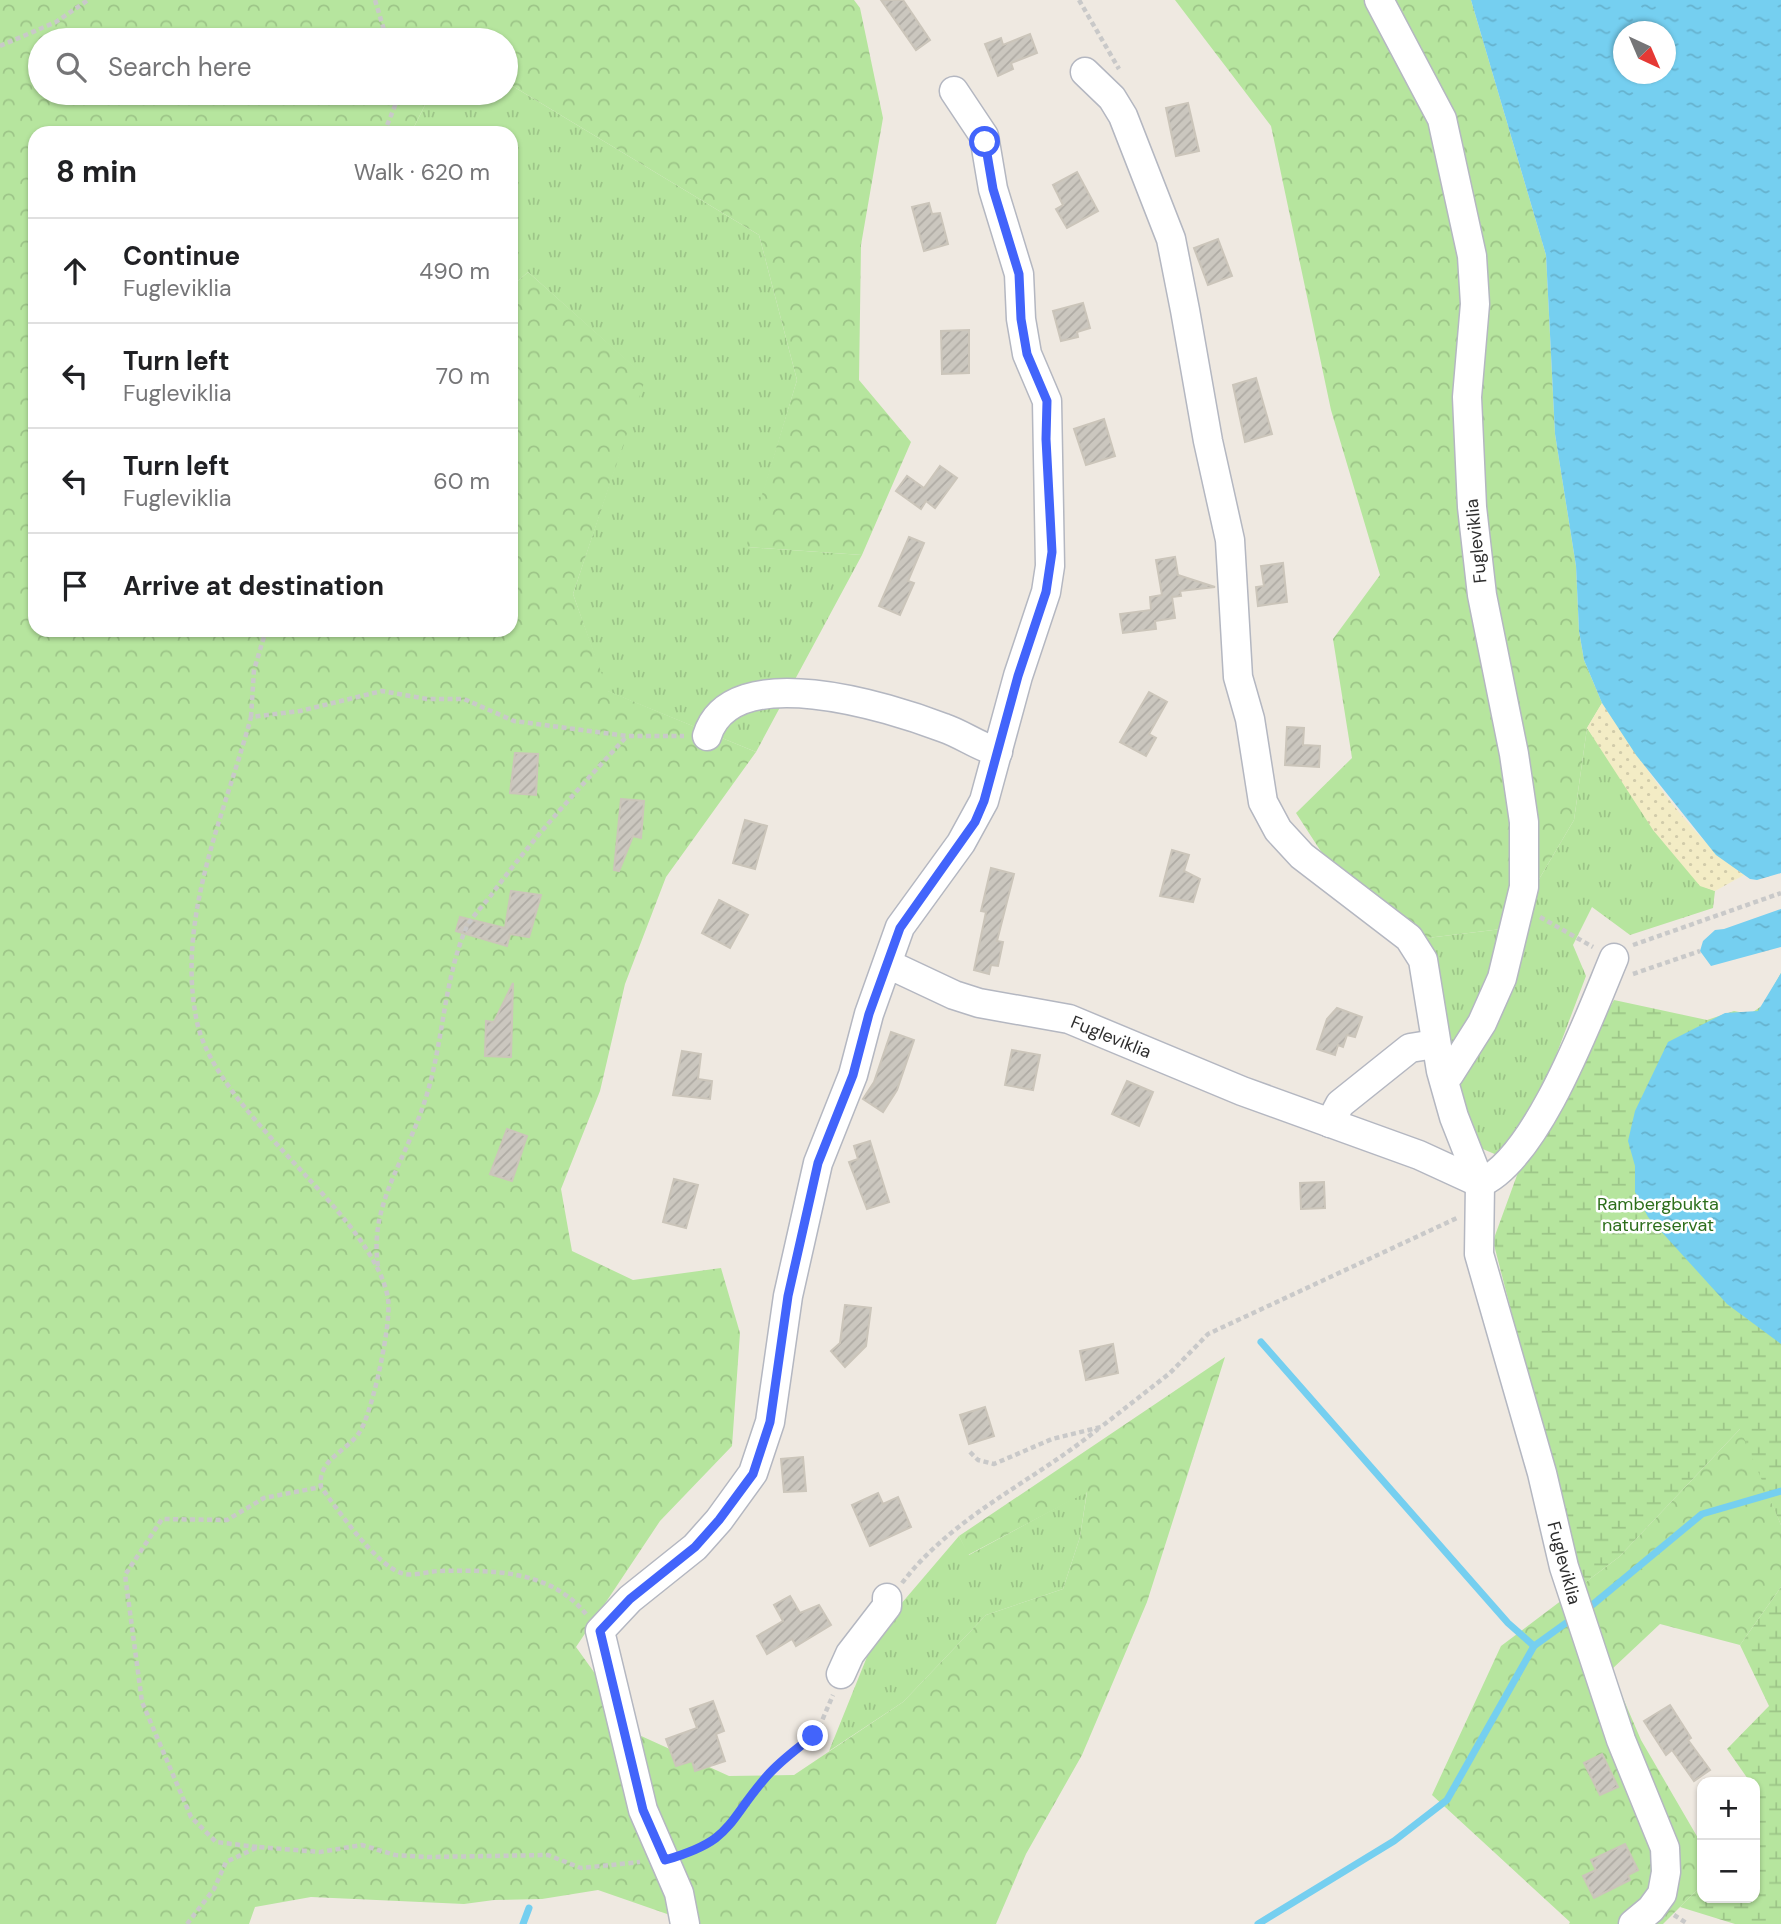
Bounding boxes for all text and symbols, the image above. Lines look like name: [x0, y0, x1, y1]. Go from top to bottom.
north arrow: [1613, 21, 1676, 84]
search box: [28, 28, 518, 105]
icon: search: [52, 48, 90, 86]
text: Search here: [108, 50, 251, 84]
route start: [969, 126, 1000, 157]
text: 8 min: [56, 152, 137, 191]
text: Walk · 620 m: [354, 157, 490, 187]
text: Continue: [123, 239, 240, 273]
icon: ahead: [56, 252, 94, 290]
text: 490 m: [419, 256, 490, 286]
text: Fugleviklia: [123, 273, 231, 303]
text: Turn left: [123, 344, 230, 378]
icon: left: [56, 357, 94, 395]
text: 70 m: [436, 361, 490, 391]
text: Fugleviklia: [123, 378, 231, 408]
text: Turn left: [123, 449, 230, 483]
icon: left: [56, 462, 94, 500]
text: 60 m: [433, 466, 490, 496]
text: Fugleviklia: [123, 483, 231, 513]
street label: Fugleviklia: [1460, 498, 1492, 584]
icon: arrive: [56, 567, 94, 605]
text: Arrive at destination: [123, 569, 384, 603]
street label: Fugleviklia: [1067, 1010, 1155, 1064]
park label: Rambergbukta naturreservat: [1597, 1192, 1719, 1237]
street label: Fugleviklia: [1541, 1519, 1587, 1607]
route end: [797, 1720, 828, 1751]
map controls: [1697, 1777, 1760, 1903]
button: +: [1697, 1777, 1760, 1840]
button: −: [1697, 1840, 1760, 1903]

